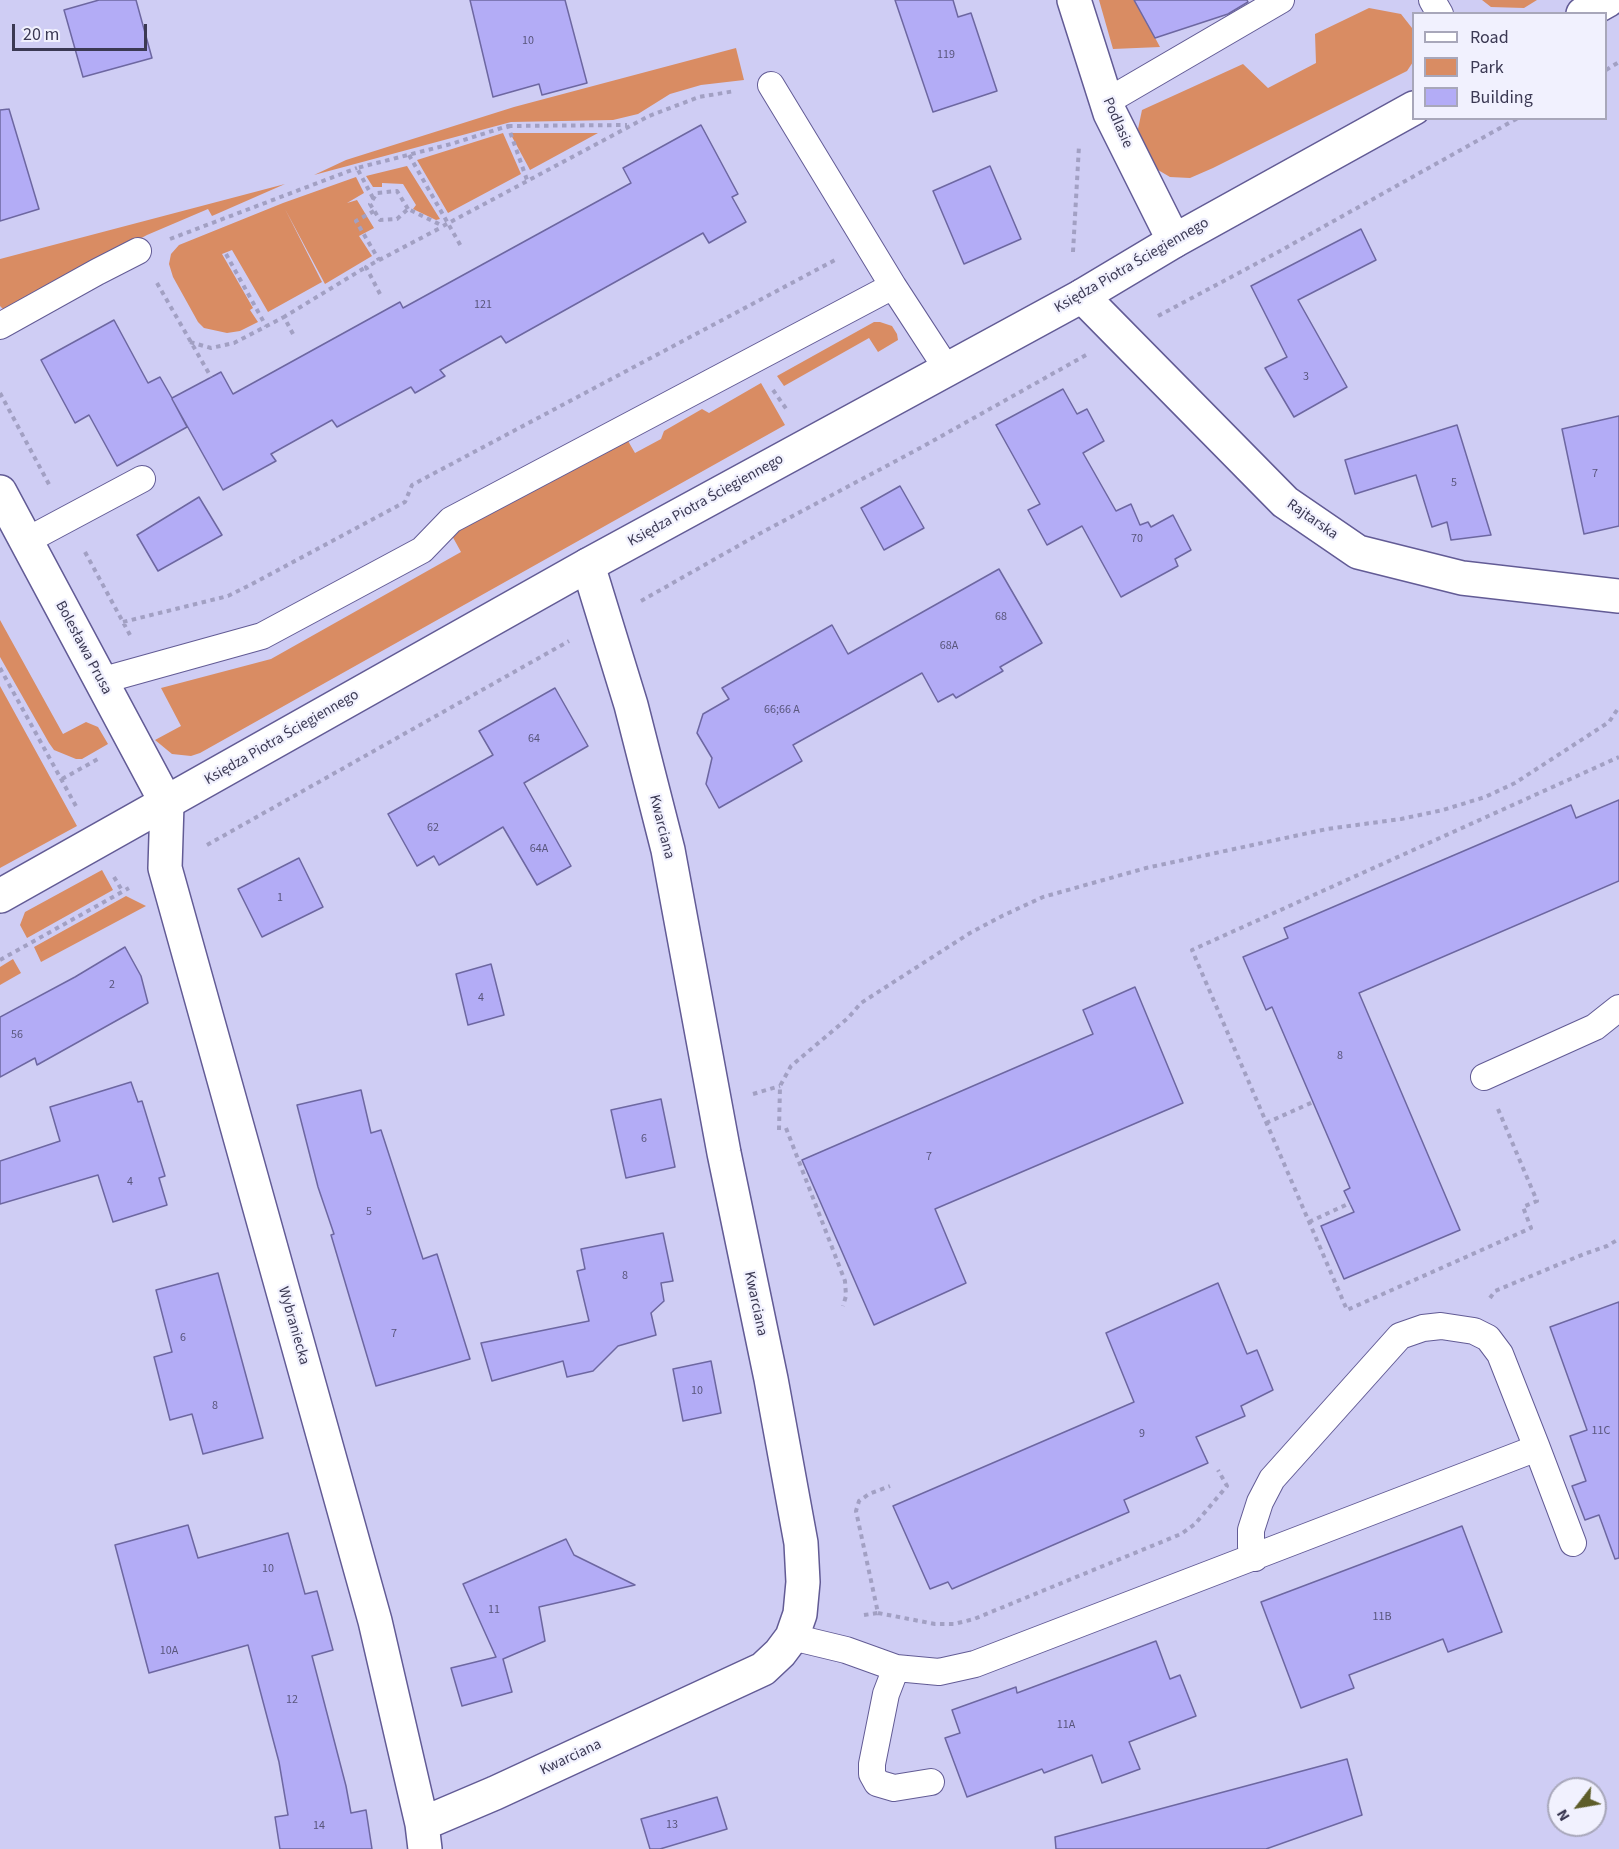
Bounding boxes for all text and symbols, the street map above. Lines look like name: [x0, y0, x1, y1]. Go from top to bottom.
scale bar: [15, 12, 150, 50]
legend: [1412, 12, 1607, 120]
text: 20 m: [23, 22, 59, 47]
text: Road: [1470, 25, 1509, 50]
house number: 10: [522, 34, 534, 48]
house number: 119: [937, 48, 955, 62]
text: Park: [1470, 55, 1504, 80]
text: Building: [1470, 85, 1533, 110]
street label: Podlasie: [1098, 95, 1136, 151]
street label: Księdza Piotra Ściegiennego: [1052, 214, 1212, 318]
house number: 121: [474, 298, 492, 312]
house number: 3: [1303, 370, 1309, 384]
street label: Księdza Piotra Ściegiennego: [625, 451, 787, 551]
house number: 7: [1592, 467, 1598, 481]
house number: 5: [1451, 476, 1457, 490]
street label: Rajtarska: [1283, 496, 1341, 544]
house number: 70: [1131, 532, 1143, 546]
street label: Bolesława Prusa: [51, 598, 115, 698]
house number: 68: [995, 610, 1007, 624]
house number: 68A: [940, 639, 958, 653]
street label: Księdza Piotra Ściegiennego: [202, 686, 362, 790]
house number: 66;66 A: [764, 703, 800, 717]
house number: 64: [528, 732, 540, 746]
street label: Kwarciana: [644, 793, 678, 861]
house number: 62: [427, 821, 439, 835]
house number: 64A: [530, 842, 548, 856]
house number: 1: [277, 891, 283, 905]
house number: 2: [109, 978, 115, 992]
house number: 4: [478, 991, 484, 1005]
house number: 56: [11, 1028, 23, 1042]
house number: 8: [1337, 1049, 1343, 1063]
house number: 6: [641, 1132, 647, 1146]
house number: 7: [926, 1150, 932, 1164]
house number: 4: [127, 1175, 133, 1189]
house number: 5: [366, 1205, 372, 1219]
house number: 8: [622, 1269, 628, 1283]
street label: Kwarciana: [739, 1270, 771, 1338]
street label: Wybraniecka: [273, 1285, 313, 1367]
house number: 7: [391, 1327, 397, 1341]
house number: 6: [180, 1331, 186, 1345]
house number: 10: [691, 1384, 703, 1398]
house number: 8: [212, 1399, 218, 1413]
house number: 11C: [1592, 1424, 1610, 1438]
house number: 9: [1139, 1427, 1145, 1441]
house number: 10: [262, 1562, 274, 1576]
house number: 11: [488, 1603, 500, 1617]
house number: 11B: [1373, 1610, 1391, 1624]
house number: 10A: [160, 1644, 178, 1658]
house number: 12: [286, 1693, 298, 1707]
house number: 11A: [1057, 1718, 1075, 1732]
street label: Kwarciana: [537, 1736, 605, 1780]
north arrow: [1547, 1777, 1607, 1837]
text: N: [1551, 1805, 1575, 1825]
house number: 13: [666, 1818, 678, 1832]
house number: 14: [313, 1819, 325, 1833]

